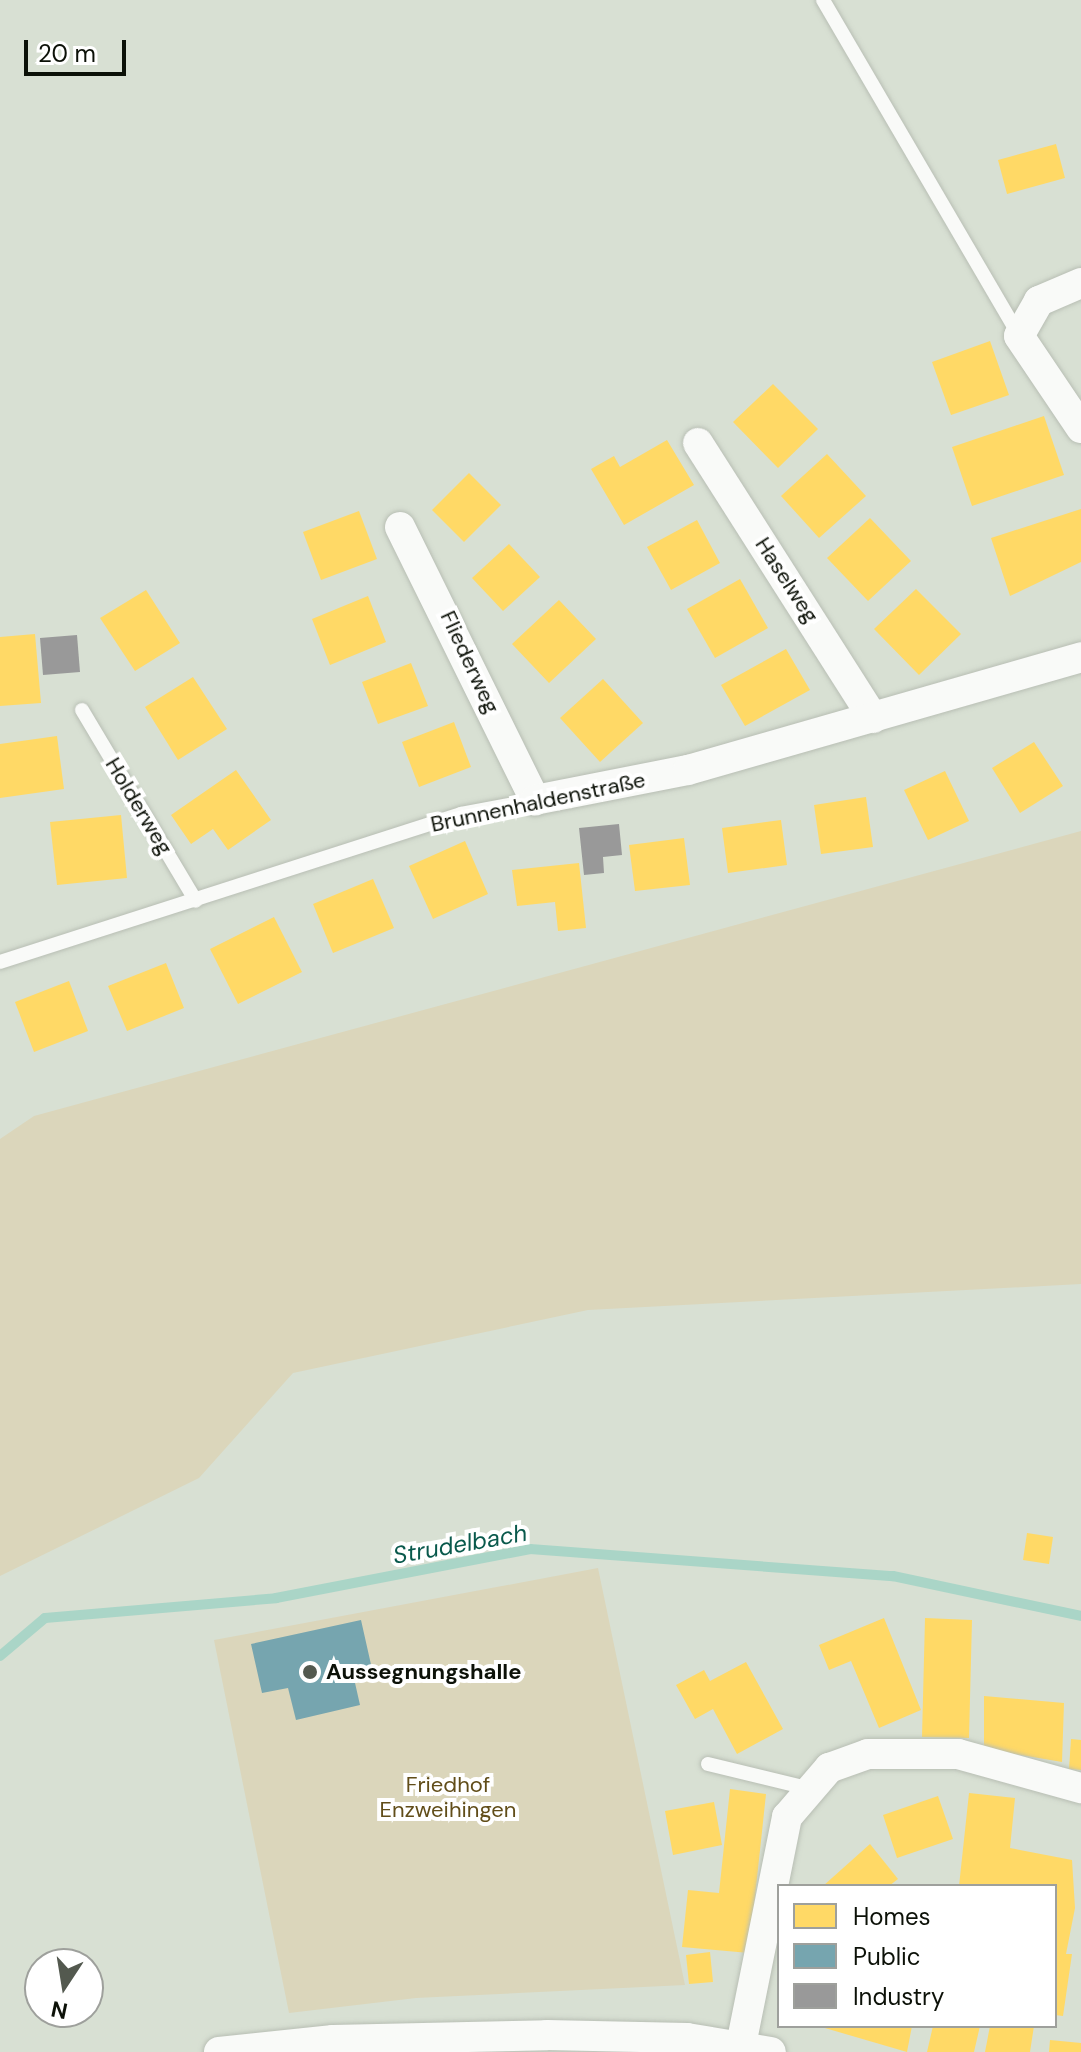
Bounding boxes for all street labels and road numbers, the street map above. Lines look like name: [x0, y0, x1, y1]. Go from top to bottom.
street label: Haselweg: [750, 532, 824, 628]
street label: Fliederweg: [435, 607, 505, 717]
street label: Holderweg: [100, 753, 178, 859]
street label: Brunnenhaldenstraße: [428, 766, 648, 838]

